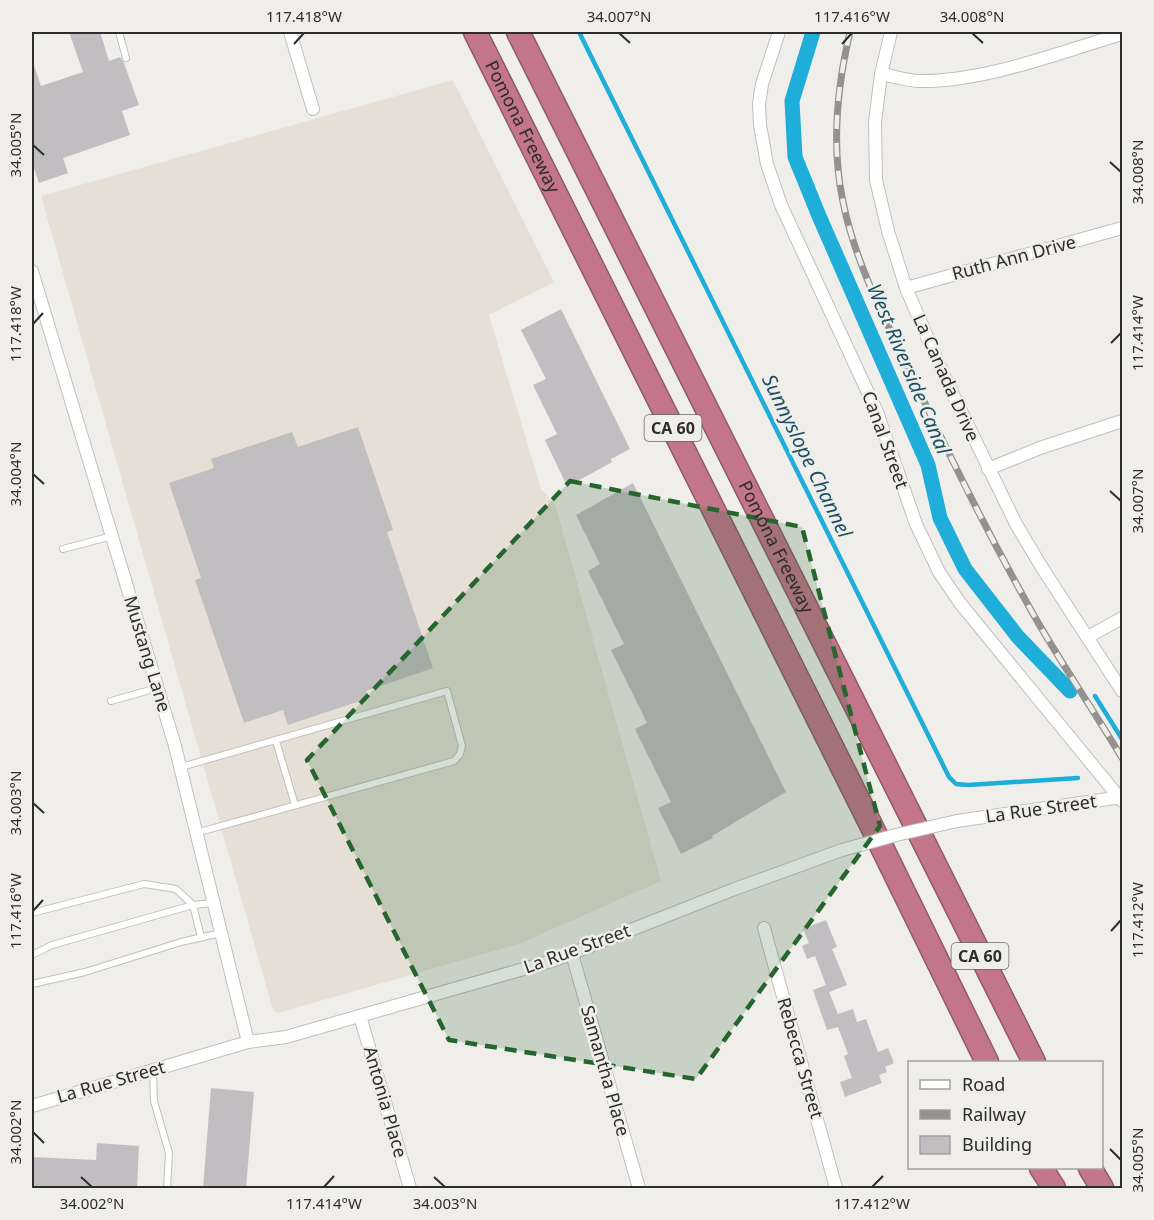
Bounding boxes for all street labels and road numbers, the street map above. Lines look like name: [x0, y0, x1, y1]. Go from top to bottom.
street label: Pomona Freeway: [480, 56, 567, 197]
street label: Ruth Ann Drive: [949, 229, 1078, 285]
street label: La Canada Drive: [908, 310, 986, 445]
street label: Canal Street: [857, 387, 915, 492]
road number: CA 60: [644, 415, 702, 441]
street label: Pomona Freeway: [734, 476, 821, 618]
street label: Mustang Lane: [119, 593, 177, 715]
street label: La Rue Street: [984, 788, 1098, 828]
street label: La Rue Street: [520, 918, 634, 978]
road number: CA 60: [952, 943, 1008, 969]
street label: Rebecca Street: [772, 994, 830, 1122]
street label: Samantha Place: [576, 1003, 636, 1139]
street label: Antonia Place: [359, 1043, 413, 1160]
street label: La Rue Street: [54, 1054, 168, 1108]

